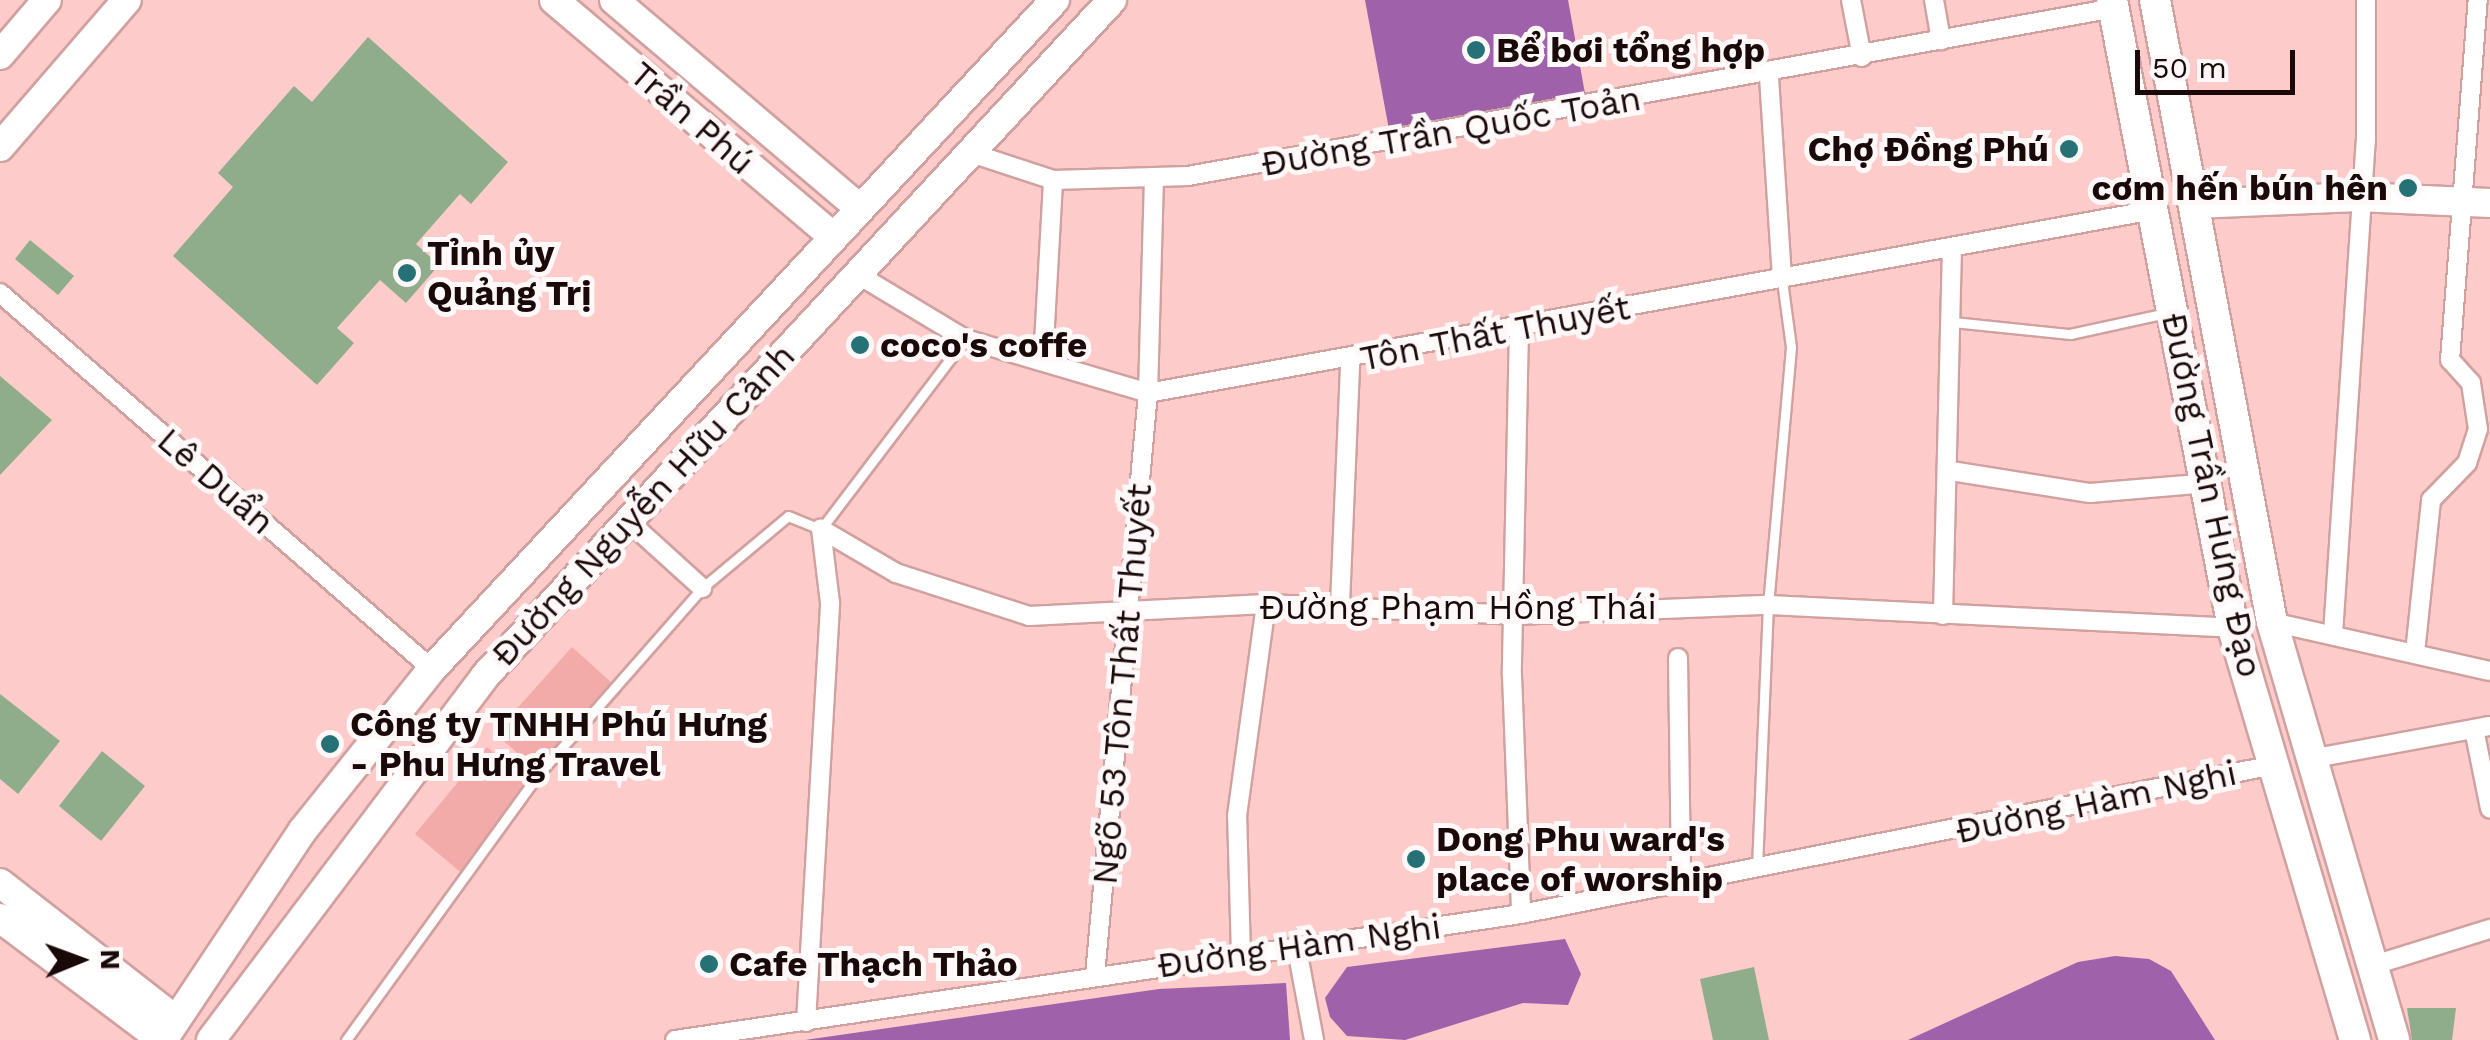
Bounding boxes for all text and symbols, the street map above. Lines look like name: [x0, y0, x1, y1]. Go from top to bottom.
place label: Bể bơi tổng hợp: [1496, 29, 1765, 71]
scale bar: [2140, 30, 2300, 92]
marker: Bể bơi tổng hợp: [1465, 39, 1487, 61]
text: 50 m: [2152, 50, 2227, 85]
street label: Trần Phú: [621, 53, 763, 183]
street label: Đường Trần Quốc Toản: [1257, 77, 1645, 185]
place label: Chợ Đồng Phú: [1808, 128, 2049, 170]
marker: Chợ Đồng Phú: [2058, 138, 2080, 160]
place label: cơm hến bún hên: [2092, 167, 2388, 209]
marker: cơm hến bún hên: [2397, 177, 2419, 199]
place label: Tỉnh ủy Quảng Trị: [427, 232, 592, 314]
marker: Tỉnh ủy Quảng Trị: [396, 262, 418, 284]
street label: Tôn Thất Thuyết: [1356, 286, 1634, 380]
street label: Đường Trần Hưng Đạo: [2153, 309, 2271, 681]
place label: coco's coffe: [880, 324, 1087, 366]
marker: coco's coffe: [849, 334, 871, 356]
street label: Đường Nguyễn Hữu Cảnh: [482, 335, 804, 675]
street label: Lê Duẩn: [149, 419, 283, 543]
street label: Ngõ 53 Tôn Thất Thuyết: [1083, 480, 1161, 888]
street label: Đường Phạm Hồng Thái: [1259, 586, 1657, 628]
place label: Công ty TNHH Phú Hưng - Phu Hưng Travel: [350, 703, 768, 785]
marker: Công ty TNHH Phú Hưng - Phu Hưng Travel: [319, 733, 341, 755]
street label: Đường Hàm Nghi: [1952, 752, 2240, 852]
place label: Dong Phu ward's place of worship: [1436, 818, 1726, 900]
marker: Dong Phu ward's place of worship: [1405, 848, 1427, 870]
street label: Đường Hàm Nghi: [1154, 905, 1444, 987]
north arrow: [30, 910, 130, 1010]
place label: Cafe Thạch Thảo: [729, 943, 1019, 985]
text: N: [94, 949, 127, 970]
marker: Cafe Thạch Thảo: [698, 953, 720, 975]

